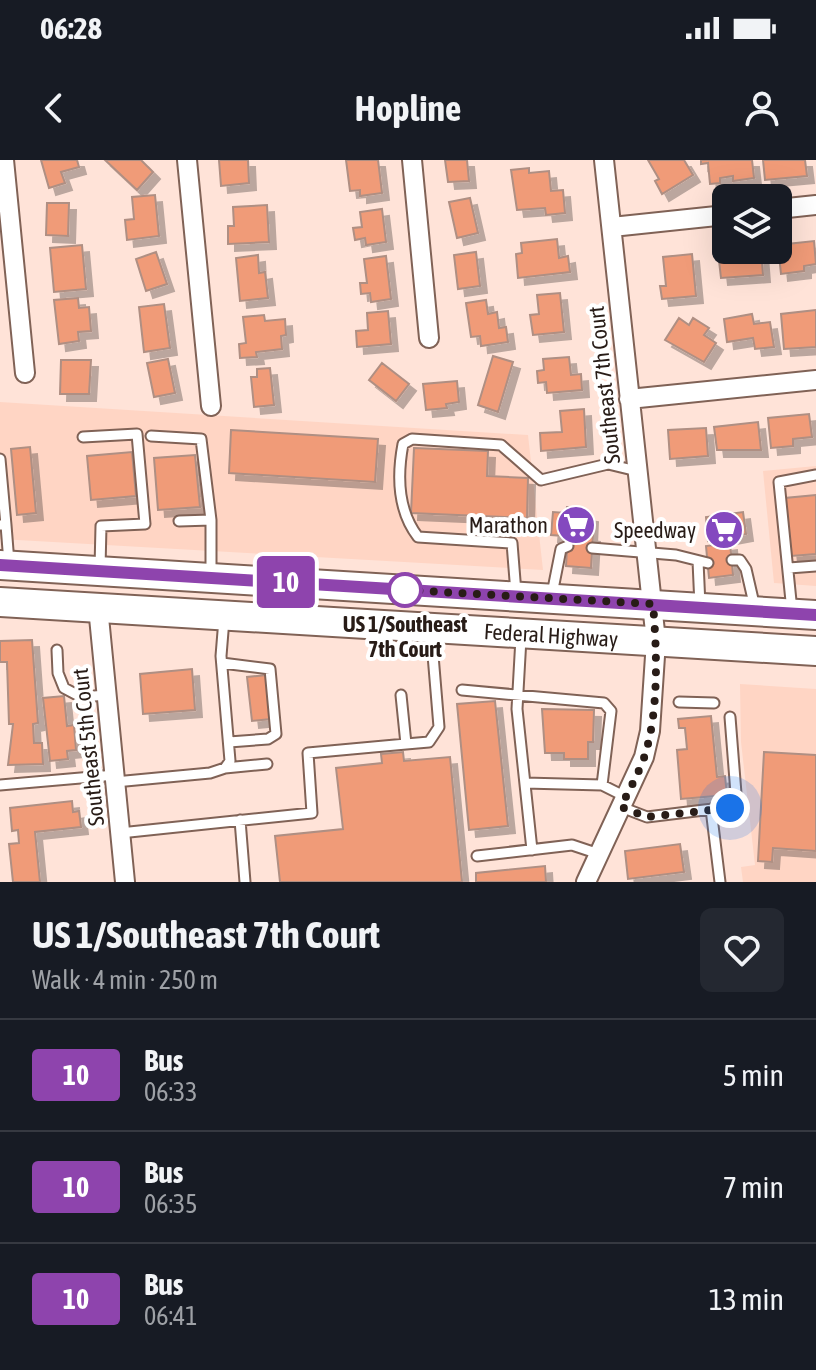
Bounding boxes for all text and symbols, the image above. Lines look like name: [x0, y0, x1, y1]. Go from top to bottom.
text: 06:28: [40, 11, 102, 45]
icon: back: [32, 86, 76, 130]
icon: person: [740, 86, 784, 130]
text: Hopline: [355, 87, 461, 129]
map controls: [712, 184, 792, 264]
button: layers: [712, 184, 792, 264]
street label: Southeast 7th Court: [583, 305, 625, 465]
supermarket icon: Marathon: [555, 504, 597, 546]
supermarket icon: Speedway: [703, 509, 745, 551]
place label: Marathon: [469, 512, 548, 538]
place label: Speedway: [614, 517, 696, 543]
line badge: 10: [250, 556, 322, 608]
text: 10: [273, 566, 299, 598]
marker: US 1/Southeast 7th Court: [388, 573, 422, 607]
place label: US 1/Southeast 7th Court: [343, 611, 468, 662]
street label: Federal Highway: [483, 618, 619, 652]
street label: Southeast 5th Court: [67, 667, 109, 827]
your location: [710, 788, 750, 828]
button: heart: [700, 908, 784, 992]
text: US 1/Southeast 7th Court: [32, 913, 380, 956]
text: Walk · 4 min · 250 m: [32, 965, 218, 995]
text: Bus: [144, 1043, 183, 1077]
text: 5 min: [723, 1058, 784, 1092]
text: 10: [63, 1059, 89, 1091]
text: 06:33: [144, 1077, 198, 1107]
text: Bus: [144, 1155, 183, 1189]
text: 7 min: [723, 1170, 784, 1204]
text: 10: [63, 1171, 89, 1203]
text: 06:35: [144, 1189, 198, 1219]
text: Bus: [144, 1267, 183, 1301]
text: 13 min: [709, 1282, 784, 1316]
text: 10: [63, 1283, 89, 1315]
text: 06:41: [144, 1301, 198, 1331]

